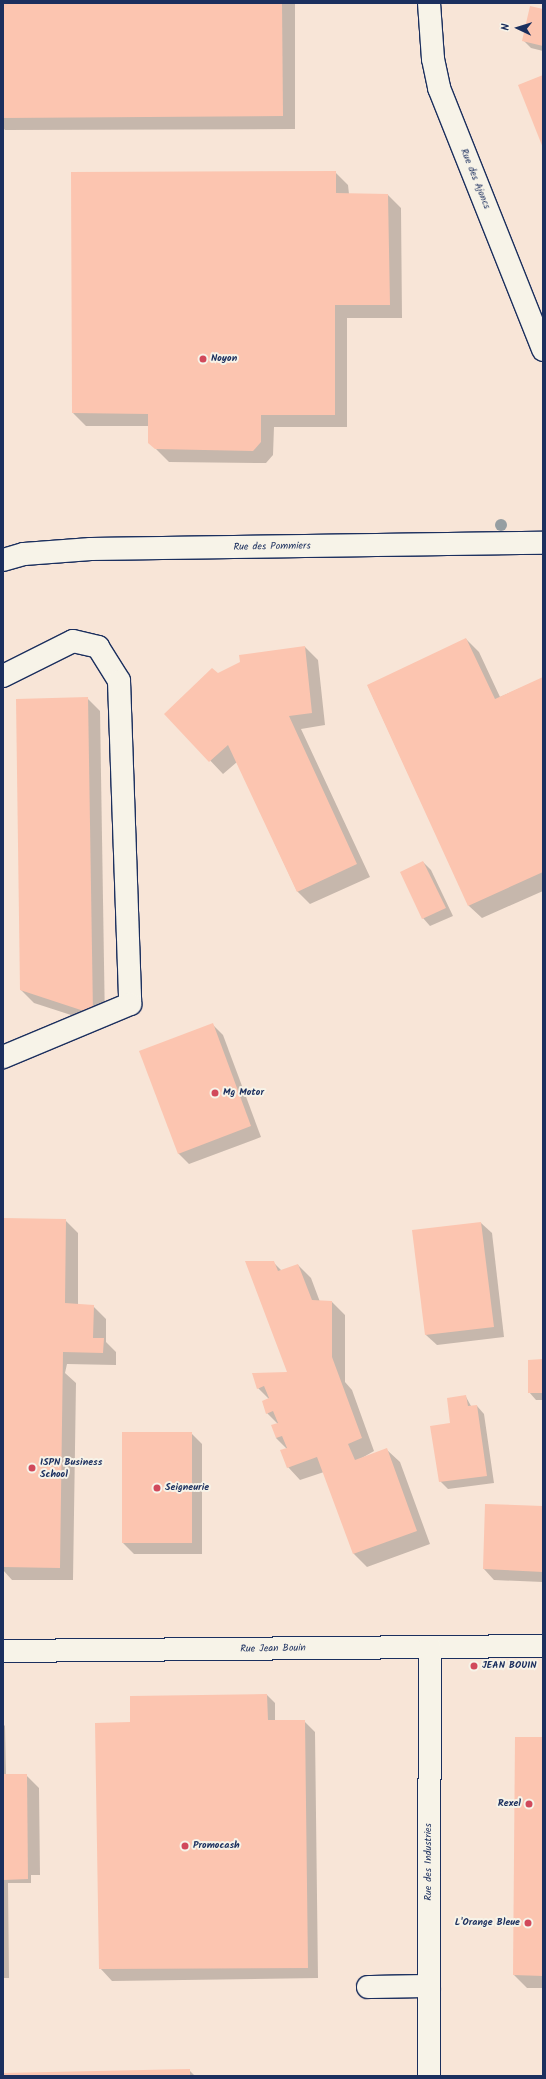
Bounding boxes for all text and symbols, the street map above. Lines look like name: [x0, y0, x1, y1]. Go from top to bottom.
north arrow: [498, 8, 538, 48]
text: N: [497, 23, 515, 31]
street label: Rue des Ajoncs: [457, 147, 493, 211]
place label: Noyon: [211, 353, 237, 365]
marker: Noyon: [198, 354, 208, 364]
street label: Rue des Pommiers: [233, 540, 311, 554]
place label: Mg Motor: [223, 1087, 264, 1099]
marker: Mg Motor: [210, 1088, 220, 1098]
place label: ISPN Business School: [40, 1456, 102, 1480]
marker: ISPN Business School: [27, 1463, 37, 1473]
place label: Seigneurie: [165, 1482, 209, 1494]
marker: Seigneurie: [152, 1483, 162, 1493]
street label: Rue Jean Bouin: [240, 1642, 306, 1656]
place label: JEAN BOUIN: [482, 1660, 537, 1672]
marker: JEAN BOUIN: [469, 1661, 479, 1671]
place label: Rexel: [498, 1798, 521, 1810]
marker: Rexel: [524, 1799, 534, 1809]
street label: Rue des Industries: [423, 1823, 435, 1901]
place label: Promocash: [193, 1840, 240, 1852]
marker: Promocash: [180, 1841, 190, 1851]
place label: L'Orange Bleue: [455, 1917, 520, 1929]
marker: L'Orange Bleue: [523, 1918, 533, 1928]

